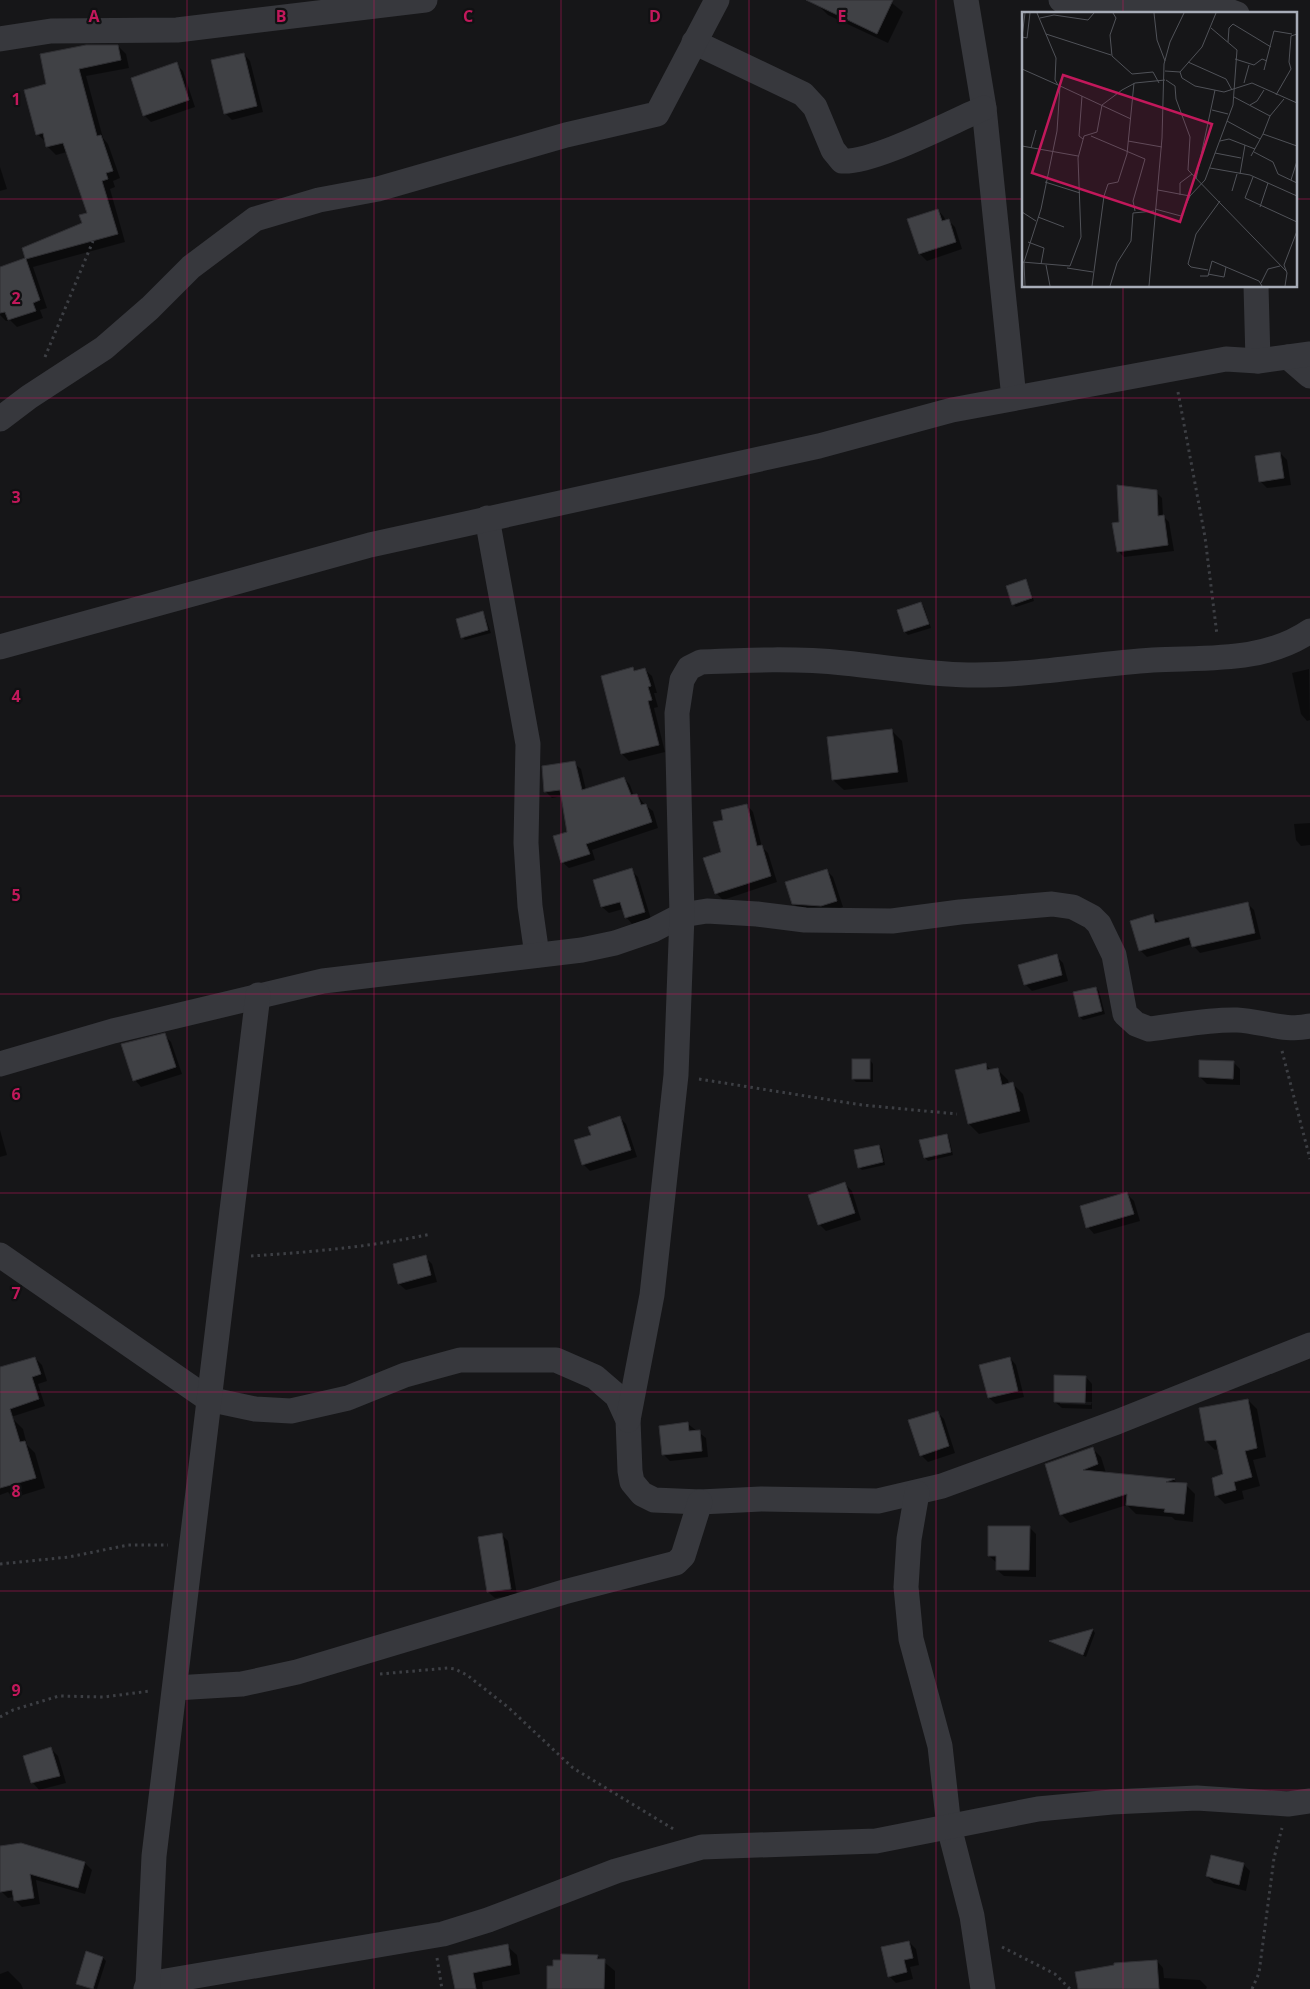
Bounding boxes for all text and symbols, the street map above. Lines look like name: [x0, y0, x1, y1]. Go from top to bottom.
text: A: [88, 5, 100, 27]
text: B: [276, 5, 286, 27]
text: C: [463, 5, 473, 27]
text: D: [649, 5, 661, 27]
text: E: [838, 5, 847, 27]
inset map: [1022, 12, 1298, 288]
text: 1: [11, 88, 21, 110]
text: 2: [11, 287, 21, 309]
text: 3: [11, 486, 21, 508]
text: 4: [11, 685, 21, 707]
text: 5: [11, 884, 21, 906]
text: 6: [11, 1083, 21, 1105]
text: 7: [11, 1282, 21, 1304]
text: 8: [11, 1480, 21, 1502]
text: 9: [11, 1679, 21, 1701]

